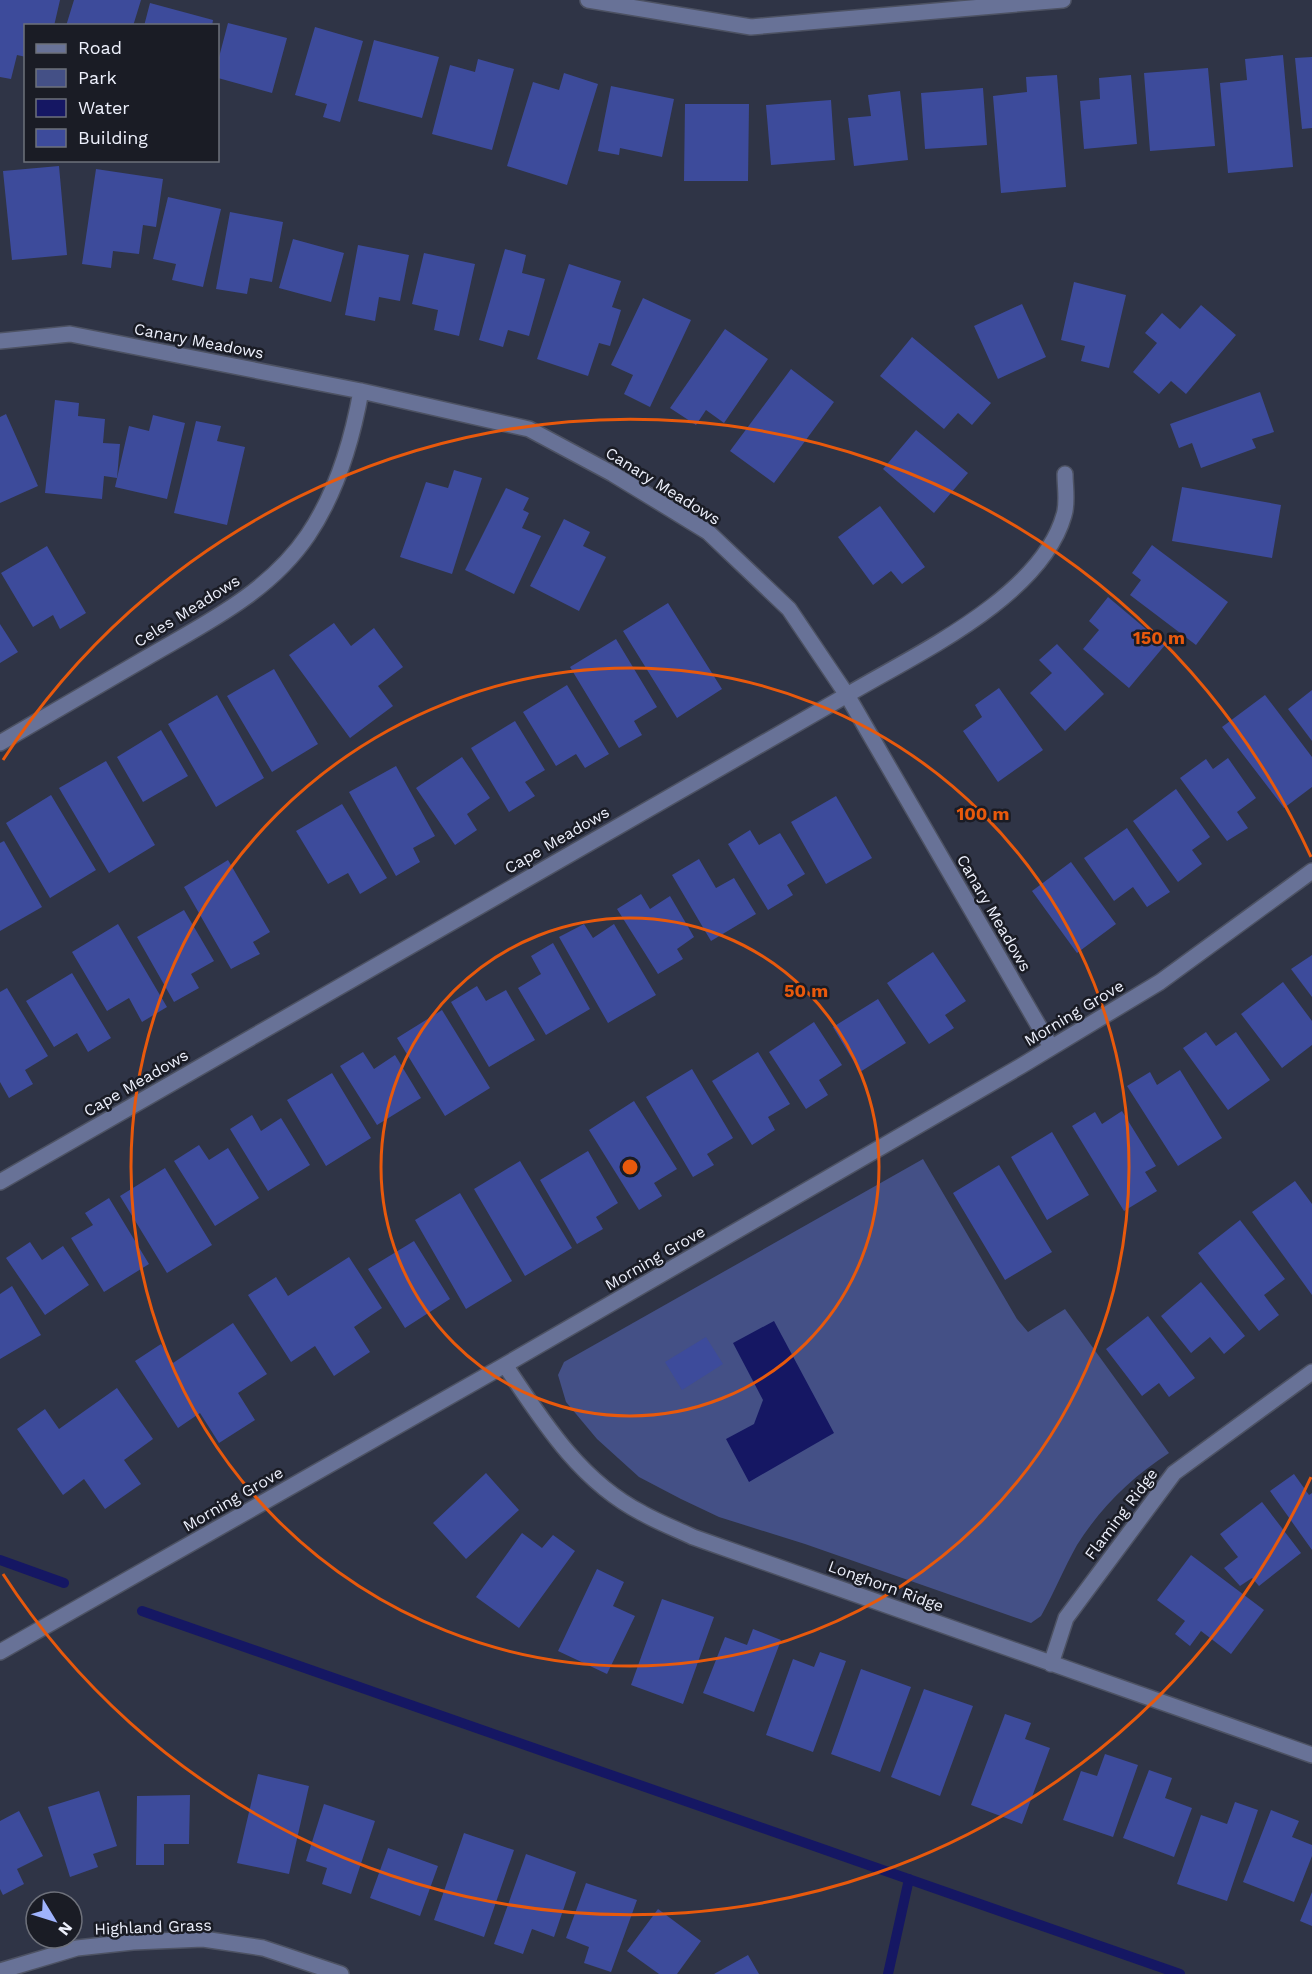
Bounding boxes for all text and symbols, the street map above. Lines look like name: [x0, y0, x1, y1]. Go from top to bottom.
legend: [24, 24, 219, 162]
text: Road: [78, 37, 122, 58]
text: Park: [78, 67, 117, 88]
text: Water: [78, 97, 130, 118]
text: Building: [78, 127, 148, 148]
street label: Canary Meadows: [133, 319, 265, 363]
street label: Canary Meadows: [602, 443, 724, 529]
street label: Celes Meadows: [131, 571, 243, 651]
text: 150 m: [1133, 627, 1185, 648]
street label: Cape Meadows: [501, 802, 613, 878]
text: 100 m: [956, 803, 1010, 824]
street label: Canary Meadows: [953, 851, 1035, 975]
street label: Morning Grove: [1021, 976, 1127, 1050]
text: 50 m: [784, 980, 828, 1001]
street label: Cape Meadows: [80, 1045, 192, 1121]
centre of rings: [620, 1157, 640, 1177]
street label: Morning Grove: [601, 1222, 709, 1294]
street label: Morning Grove: [179, 1463, 287, 1535]
street label: Flaming Ridge: [1080, 1464, 1162, 1564]
street label: Longhorn Ridge: [826, 1556, 946, 1616]
north arrow: [24, 1890, 84, 1950]
street label: Highland Grass: [94, 1915, 212, 1939]
text: N: [54, 1918, 77, 1939]

